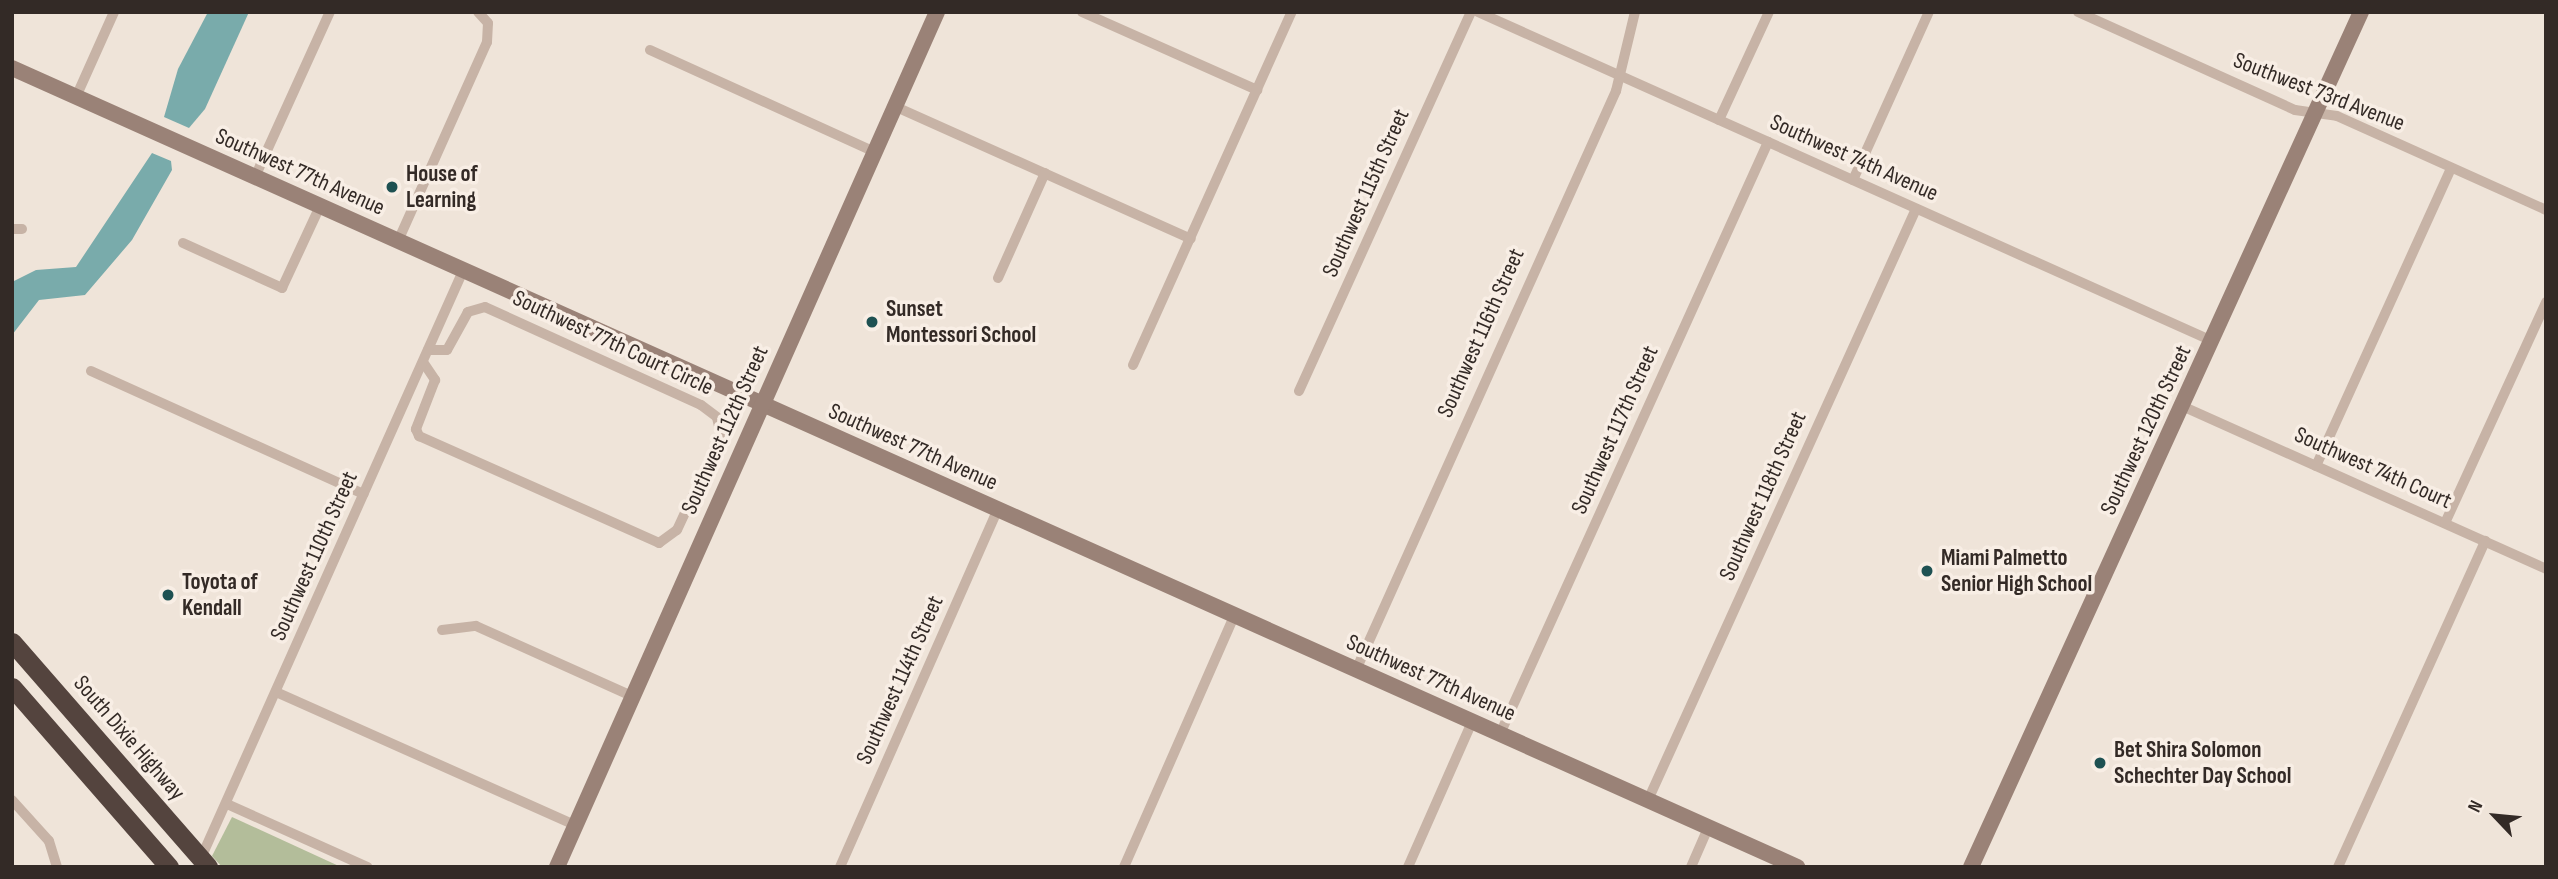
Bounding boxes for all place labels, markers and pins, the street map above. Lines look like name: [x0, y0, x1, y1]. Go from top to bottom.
place label: House of Learning: [406, 160, 478, 214]
marker: House of Learning: [384, 179, 400, 195]
place label: Sunset Montessori School: [886, 295, 1036, 349]
marker: Sunset Montessori School: [864, 314, 880, 330]
place label: Miami Palmetto Senior High School: [1941, 544, 2092, 598]
marker: Miami Palmetto Senior High School: [1919, 563, 1935, 579]
place label: Toyota of Kendall: [182, 568, 258, 622]
marker: Toyota of Kendall: [160, 587, 176, 603]
place label: Bet Shira Solomon Schechter Day School: [2114, 736, 2291, 790]
marker: Bet Shira Solomon Schechter Day School: [2092, 755, 2108, 771]

